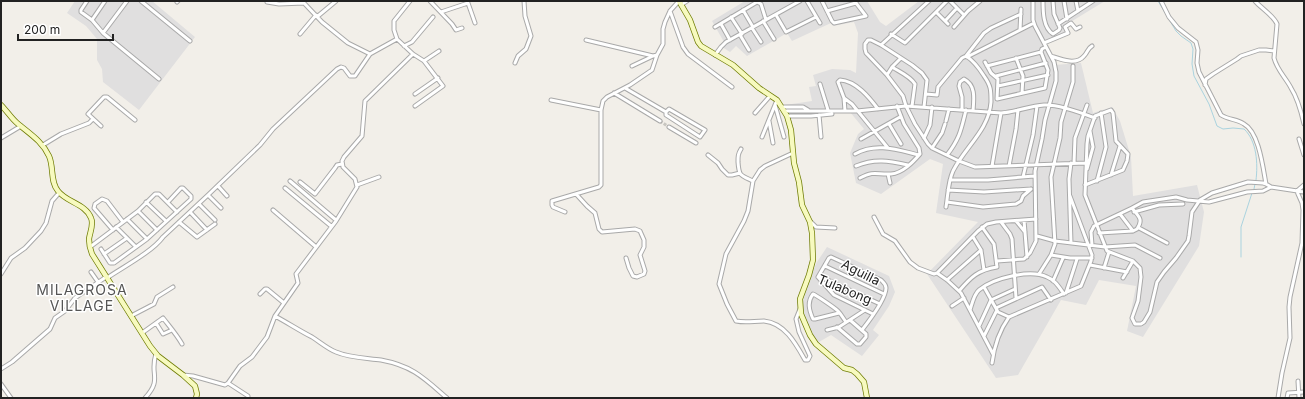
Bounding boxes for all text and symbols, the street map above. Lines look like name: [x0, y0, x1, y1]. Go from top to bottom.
scale bar: [18, 16, 113, 42]
text: 200 m: [24, 22, 60, 37]
street label: Aguilla: [839, 255, 883, 289]
street label: Tulabong: [816, 271, 874, 307]
district label: MILAGROSA VILLAGE: [36, 281, 128, 314]

